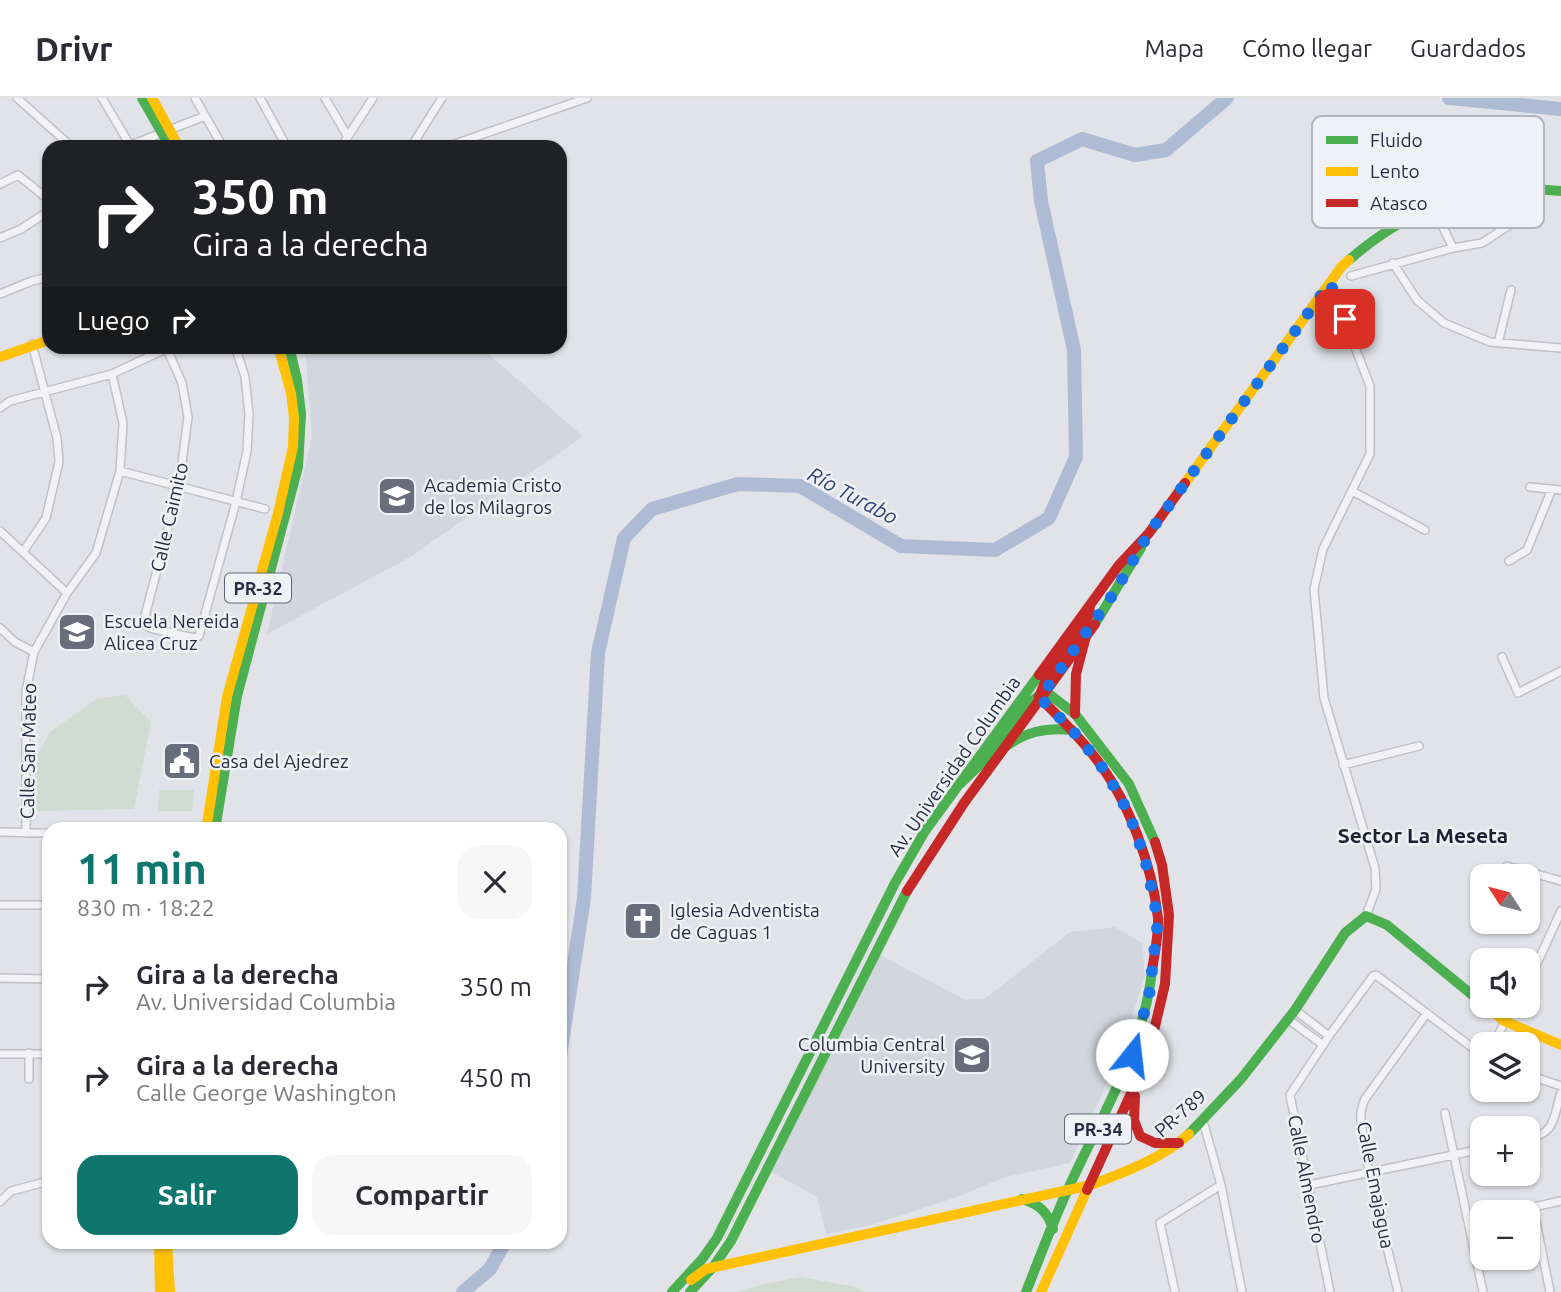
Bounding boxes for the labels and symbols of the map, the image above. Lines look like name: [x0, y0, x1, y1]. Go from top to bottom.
legend: [1312, 116, 1544, 228]
text: Fluido: [1370, 129, 1423, 151]
text: Lento: [1370, 160, 1420, 182]
text: Atasco: [1370, 192, 1428, 214]
pin: [1315, 289, 1375, 349]
street label: Calle Caimito: [146, 460, 192, 574]
water label: Río Turabo: [804, 461, 902, 529]
place label: Academia Cristo de los Milagros: [424, 474, 562, 518]
school or university icon: Academia Cristo de los Milagros: [376, 475, 418, 517]
road number: PR-32: [225, 574, 291, 602]
place label: Escuela Nereida Alicea Cruz: [104, 610, 239, 654]
school or university icon: Escuela Nereida Alicea Cruz: [56, 611, 98, 653]
street label: Av. Universidad Columbia: [883, 672, 1025, 860]
street label: Calle San Mateo: [16, 683, 40, 819]
public building icon: Casa del Ajedrez: [161, 740, 203, 782]
place label: Casa del Ajedrez: [209, 750, 349, 772]
district label: Sector La Meseta: [1338, 823, 1508, 847]
north arrow: [1470, 864, 1540, 934]
place label: Iglesia Adventista de Caguas 1: [670, 899, 820, 943]
church icon: Iglesia Adventista de Caguas 1: [622, 900, 664, 942]
position arrow: [1095, 1018, 1169, 1092]
place label: Columbia Central University: [798, 1033, 945, 1077]
school or university icon: Columbia Central University: [951, 1034, 993, 1076]
street label: PR-789: [1150, 1085, 1210, 1141]
street label: Calle Almendro: [1284, 1113, 1330, 1245]
road number: PR-34: [1065, 1114, 1131, 1144]
street label: Calle Emajagua: [1353, 1120, 1399, 1250]

